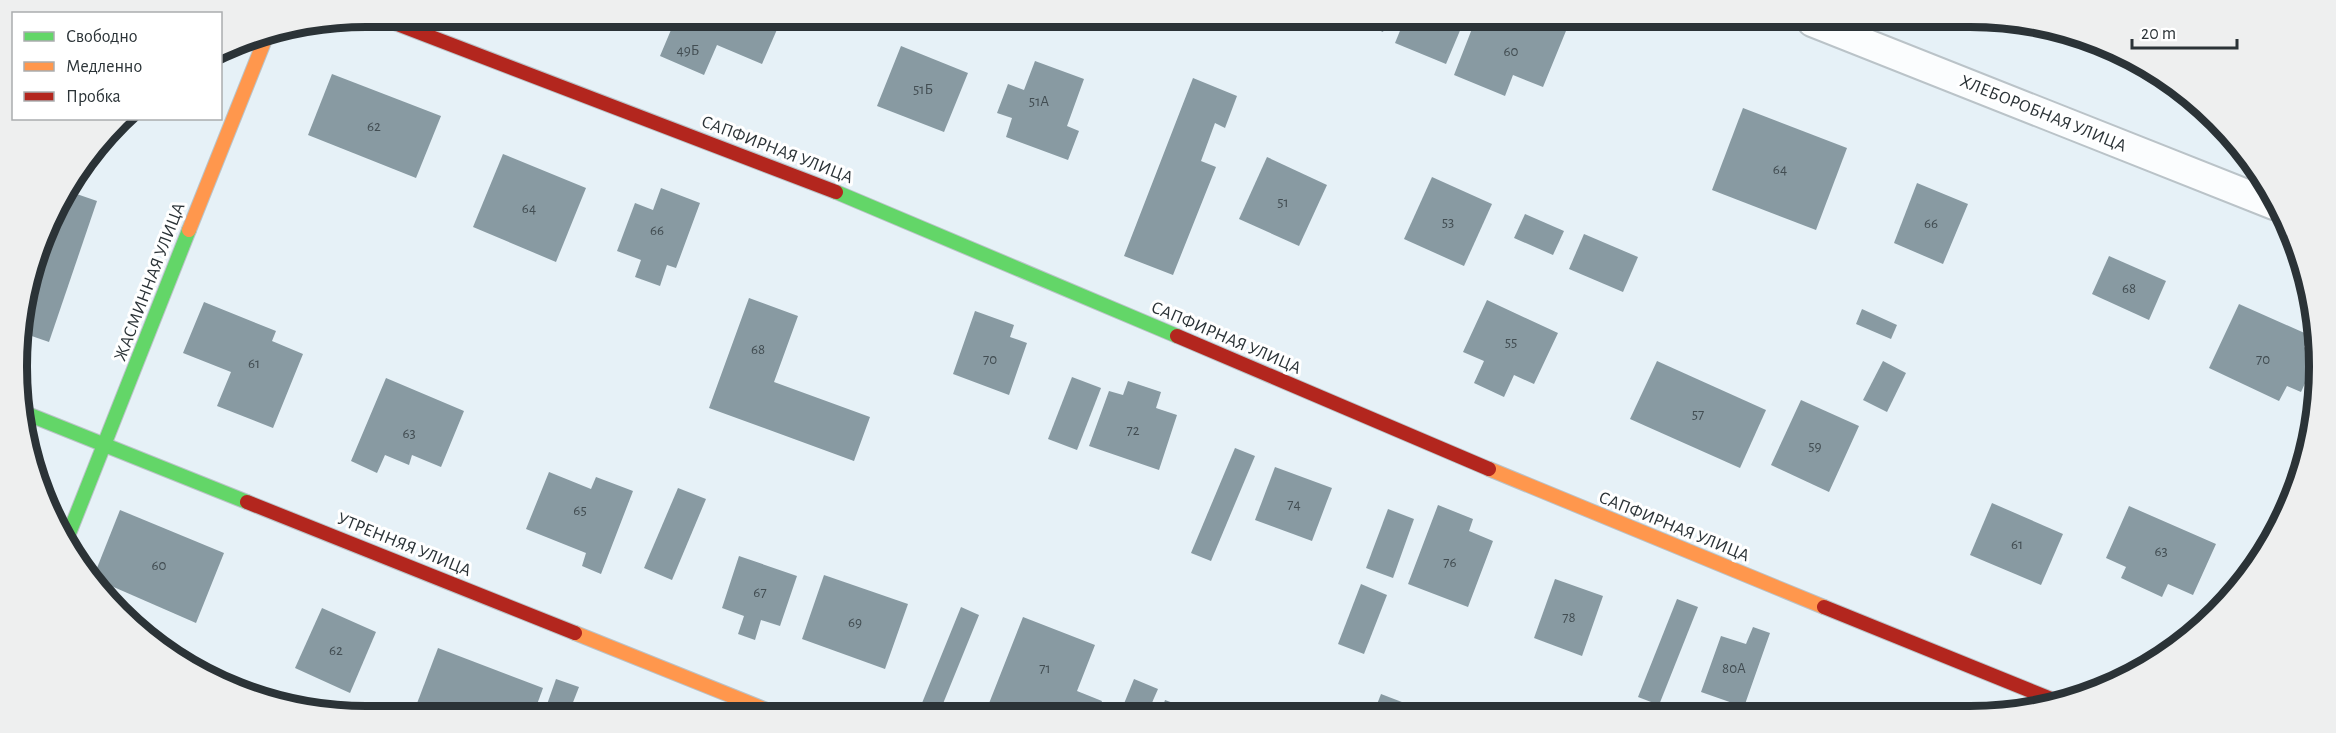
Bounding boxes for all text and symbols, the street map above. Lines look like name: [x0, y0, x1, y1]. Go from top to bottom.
legend: [12, 12, 222, 120]
scale bar: [2132, 12, 2237, 50]
text: 20 m: [2141, 25, 2176, 43]
text: Свободно: [66, 27, 138, 46]
house number: 49Б: [677, 43, 699, 58]
house number: 60: [1504, 44, 1519, 59]
text: Медленно: [66, 58, 142, 76]
street label: ХЛЕБОРОБНАЯ УЛИЦА: [1957, 72, 2129, 156]
house number: 51Б: [913, 82, 933, 97]
text: Пробка: [66, 87, 121, 106]
house number: 51А: [1029, 94, 1049, 109]
street label: САПФИРНАЯ УЛИЦА: [699, 113, 856, 187]
house number: 62: [367, 119, 381, 134]
house number: 64: [1773, 162, 1787, 177]
house number: 51: [1277, 195, 1289, 210]
street label: ЖАСМИННАЯ УЛИЦА: [111, 200, 189, 364]
house number: 64: [522, 201, 536, 216]
house number: 53: [1442, 215, 1454, 230]
house number: 66: [1924, 216, 1938, 231]
house number: 66: [650, 223, 664, 238]
house number: 68: [2122, 281, 2136, 296]
street label: САПФИРНАЯ УЛИЦА: [1148, 298, 1304, 378]
house number: 55: [1505, 335, 1517, 350]
house number: 68: [751, 342, 765, 357]
house number: 70: [983, 352, 997, 367]
house number: 70: [2256, 352, 2270, 367]
house number: 61: [248, 356, 260, 371]
house number: 57: [1692, 407, 1704, 422]
house number: 72: [1126, 423, 1140, 438]
house number: 63: [402, 426, 416, 441]
house number: 59: [1808, 439, 1822, 454]
street label: САПФИРНАЯ УЛИЦА: [1596, 489, 1752, 566]
house number: 74: [1287, 497, 1301, 512]
house number: 65: [573, 503, 587, 518]
street label: УТРЕННЯЯ УЛИЦА: [334, 510, 474, 580]
house number: 61: [2011, 537, 2023, 552]
house number: 63: [2154, 544, 2168, 559]
house number: 76: [1443, 555, 1457, 570]
house number: 60: [152, 558, 167, 573]
house number: 67: [753, 585, 767, 600]
house number: 78: [1562, 610, 1576, 625]
house number: 69: [848, 615, 862, 630]
house number: 62: [329, 643, 343, 658]
house number: 71: [1039, 661, 1051, 676]
house number: 80А: [1722, 661, 1746, 676]

